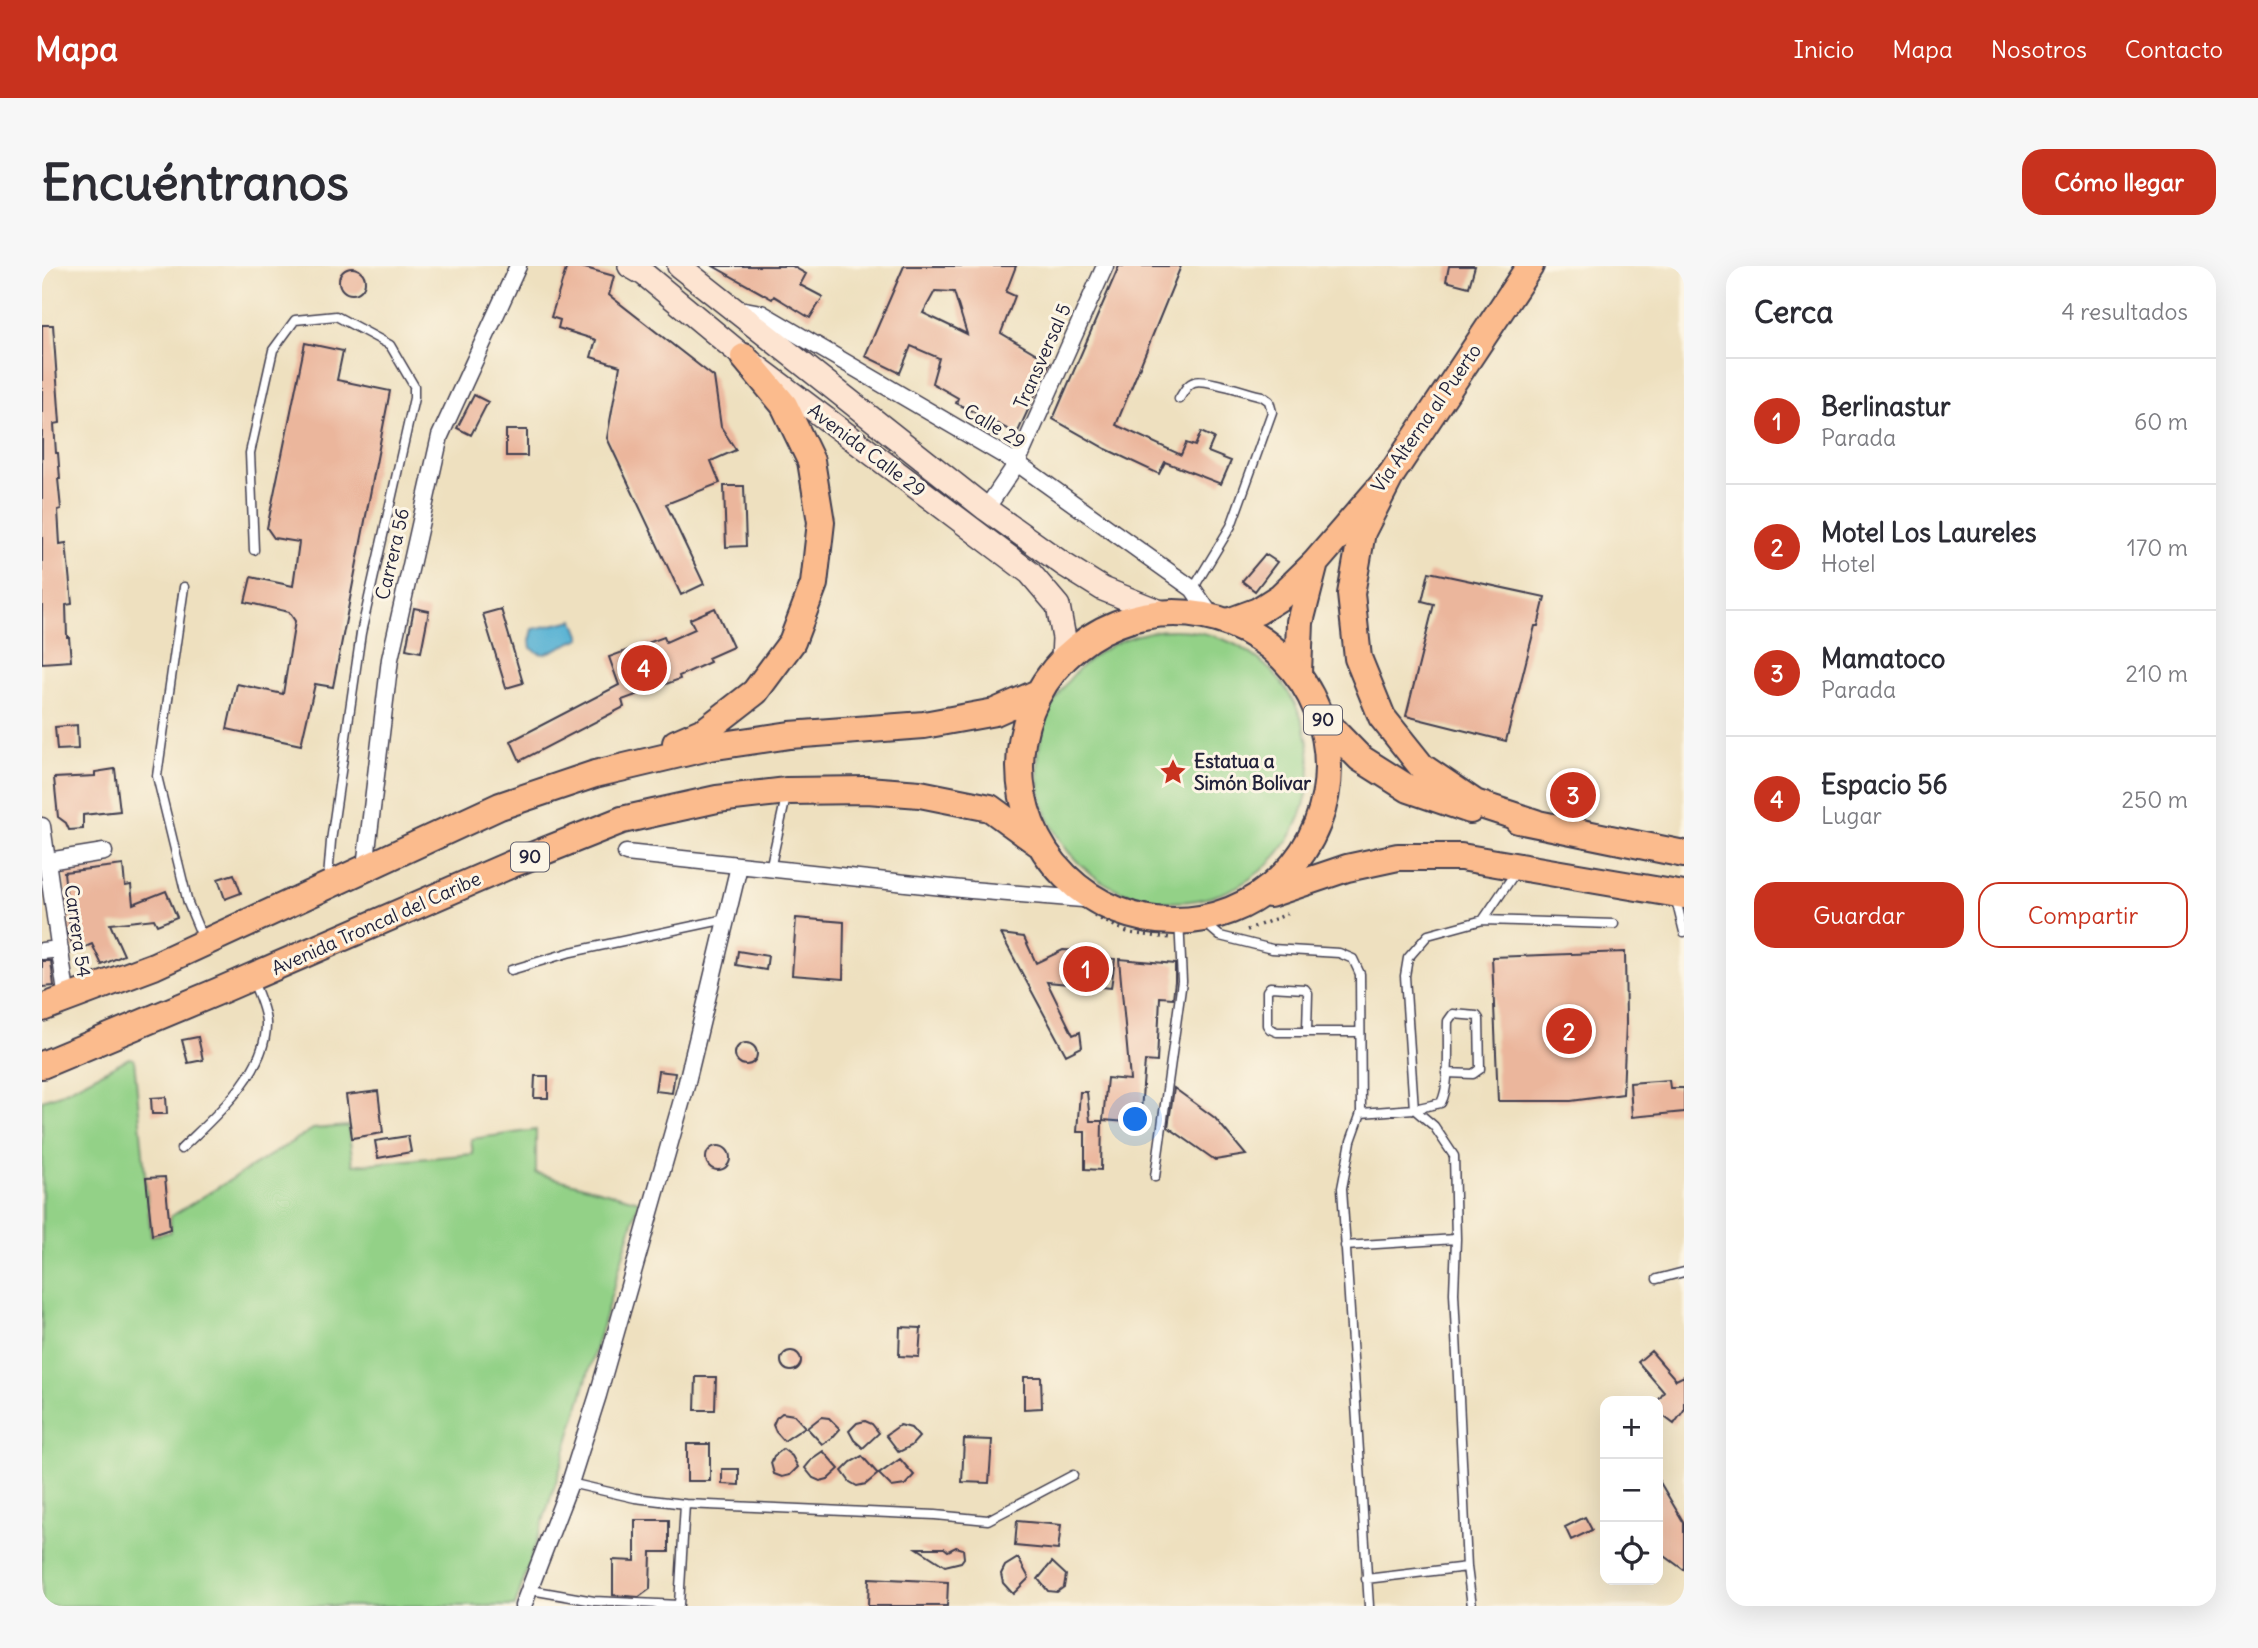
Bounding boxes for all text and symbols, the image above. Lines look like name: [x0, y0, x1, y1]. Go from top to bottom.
text: Mapa: [35, 28, 118, 70]
text: Inicio: [1794, 34, 1854, 64]
text: Mapa: [1892, 34, 1953, 64]
text: Nosotros: [1991, 34, 2087, 64]
text: Contacto: [2125, 34, 2223, 64]
button: Cómo llegar: [2022, 149, 2216, 215]
text: Encuéntranos: [42, 152, 349, 213]
text: Cerca: [1754, 293, 1833, 331]
text: 4 resultados: [2061, 297, 2188, 326]
street label: Transversal 5: [1008, 299, 1076, 413]
street label: Vía Alterna al Puerto: [1366, 339, 1486, 497]
text: Berlinastur: [1821, 390, 1951, 423]
street label: Avenida Calle 29: [803, 398, 931, 502]
street label: Calle 29: [960, 398, 1030, 454]
text: 1: [1772, 407, 1782, 436]
text: 60 m: [2134, 407, 2188, 436]
text: Parada: [1821, 423, 1896, 452]
street label: Carrera 56: [370, 506, 414, 602]
text: Motel Los Laureles: [1821, 516, 2037, 549]
text: 2: [1771, 533, 1783, 562]
text: 170 m: [2127, 533, 2188, 562]
text: Hotel: [1821, 549, 1875, 578]
pin: 4: [621, 642, 667, 694]
text: Mamatoco: [1821, 642, 1945, 675]
text: 3: [1770, 659, 1784, 688]
text: 210 m: [2125, 659, 2188, 688]
text: Parada: [1821, 675, 1896, 704]
road number: 90: [1304, 706, 1342, 734]
place label: Estatua a Simón Bolívar: [1194, 749, 1311, 795]
place icon: Estatua a Simón Bolívar: [1158, 757, 1188, 787]
text: Espacio 56: [1821, 768, 1947, 801]
pin: 3: [1550, 769, 1596, 821]
text: 4: [1770, 785, 1784, 814]
text: 250 m: [2121, 785, 2188, 814]
text: Lugar: [1821, 801, 1882, 830]
road number: 90: [511, 842, 549, 872]
street label: Avenida Troncal del Caribe: [268, 866, 484, 980]
button: Guardar: [1754, 882, 1964, 948]
button: Compartir: [1978, 882, 2188, 948]
street label: Carrera 54: [60, 883, 96, 979]
pin: 1: [1063, 943, 1109, 995]
pin: 2: [1546, 1005, 1592, 1057]
your location: [1118, 1102, 1152, 1136]
map controls: [1600, 1396, 1663, 1585]
button: +: [1600, 1396, 1663, 1459]
button: −: [1600, 1459, 1663, 1522]
button: locate: [1600, 1522, 1663, 1585]

